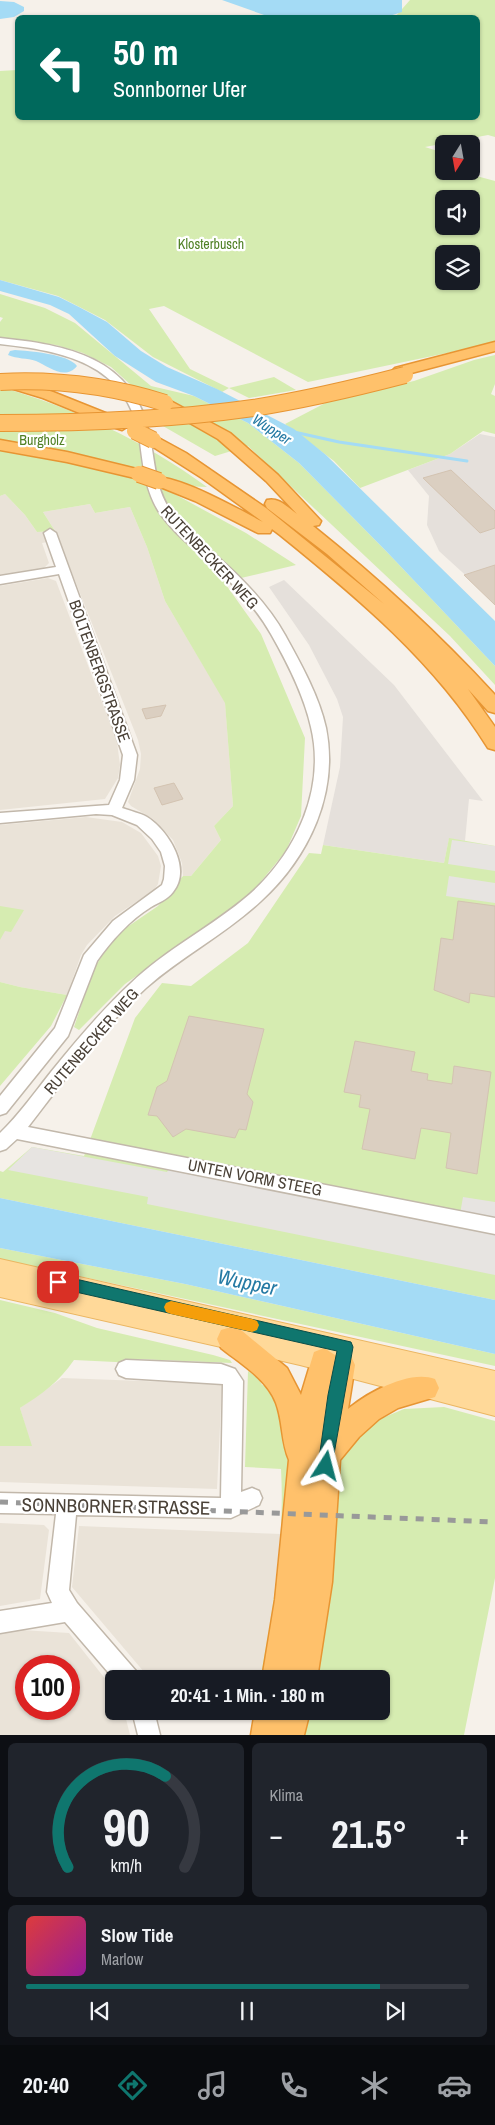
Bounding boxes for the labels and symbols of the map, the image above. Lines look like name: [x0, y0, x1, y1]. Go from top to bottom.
north arrow: [435, 135, 480, 180]
park label: Klosterbusch: [178, 235, 244, 253]
water label: Wupper: [248, 409, 296, 450]
park label: Burgholz: [19, 431, 65, 449]
street label: RUTENBECKER WEG: [156, 500, 264, 614]
street label: BOLTENBERGSTRASSE: [64, 597, 136, 745]
street label: RUTENBECKER WEG: [39, 983, 143, 1099]
street label: UNTEN VORM STEEG: [186, 1153, 324, 1201]
pin: [37, 1261, 79, 1303]
water label: Wupper: [215, 1262, 281, 1303]
position arrow: [299, 1439, 351, 1491]
street label: SONNBORNER STRASSE: [21, 1491, 211, 1521]
speed limit sign: 100: [15, 1655, 80, 1720]

